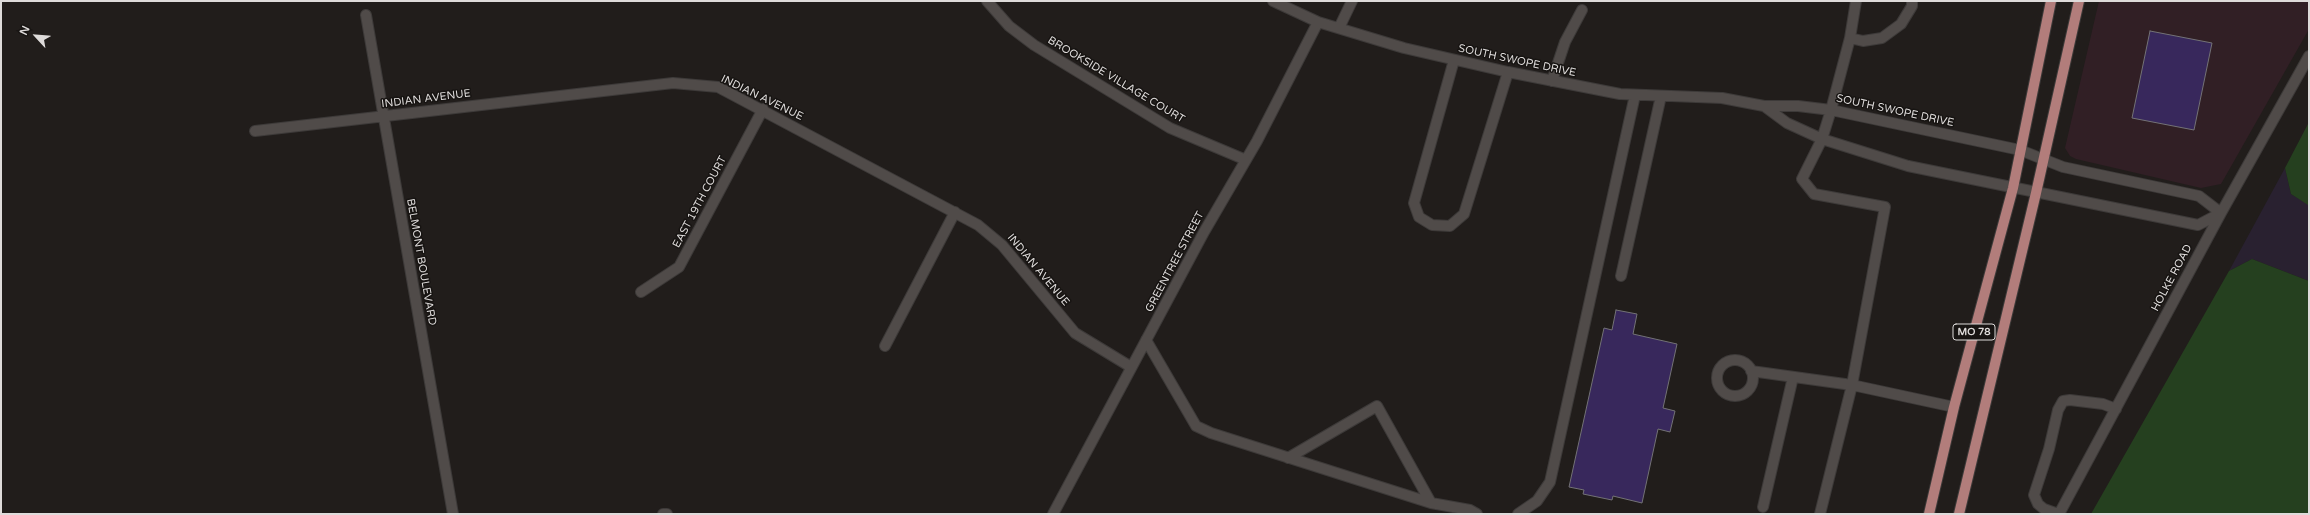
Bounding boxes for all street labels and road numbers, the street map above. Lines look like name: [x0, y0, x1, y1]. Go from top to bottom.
street label: BROOKSIDE VILLAGE COURT: [1045, 34, 1187, 126]
street label: SOUTH SWOPE DRIVE: [1457, 42, 1577, 80]
street label: INDIAN AVENUE: [719, 72, 805, 124]
street label: INDIAN AVENUE: [381, 87, 471, 111]
street label: SOUTH SWOPE DRIVE: [1835, 92, 1955, 130]
street label: EAST 19TH COURT: [670, 154, 730, 250]
street label: BELMONT BOULEVARD: [403, 198, 439, 326]
street label: GREENTREE STREET: [1143, 209, 1207, 315]
street label: INDIAN AVENUE: [1004, 231, 1072, 309]
street label: HOLKE ROAD: [2149, 242, 2195, 314]
road number: MO 78: [1953, 324, 1995, 340]

